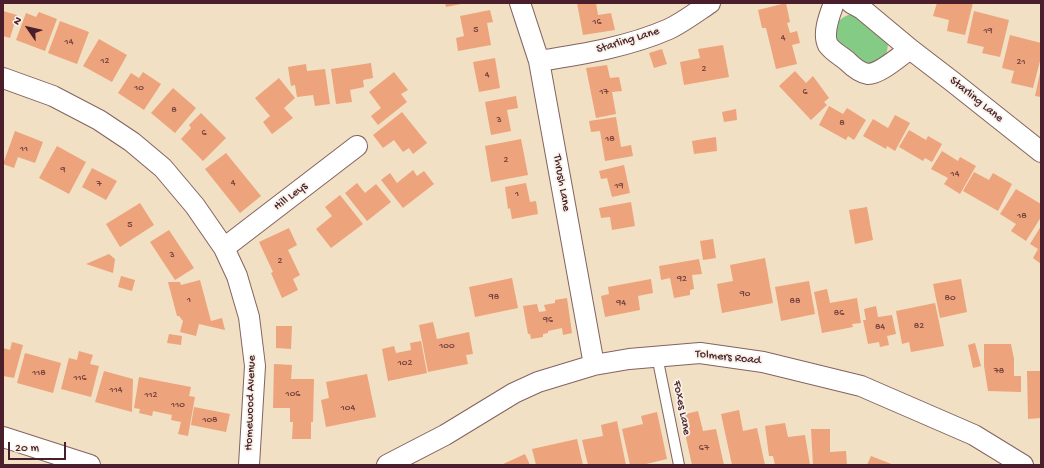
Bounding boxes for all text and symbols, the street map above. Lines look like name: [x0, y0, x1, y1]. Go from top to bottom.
north arrow: [8, 8, 48, 48]
text: N: [11, 15, 25, 28]
house number: 16: [592, 16, 602, 28]
house number: 5: [473, 24, 479, 36]
street label: Starling Lane: [595, 25, 661, 57]
house number: 19: [983, 25, 993, 37]
house number: 4: [781, 32, 785, 44]
house number: 14: [65, 36, 73, 48]
house number: 12: [101, 55, 109, 67]
house number: 21: [1017, 56, 1025, 68]
house number: 2: [702, 63, 706, 75]
house number: 4: [485, 69, 489, 81]
street label: Starling Lane: [946, 74, 1006, 126]
house number: 10: [134, 82, 144, 94]
house number: 17: [599, 86, 609, 98]
house number: 6: [802, 86, 808, 98]
house number: 8: [171, 104, 177, 116]
house number: 3: [496, 114, 502, 126]
house number: 8: [839, 117, 845, 129]
house number: 6: [201, 127, 207, 139]
house number: 18: [605, 133, 615, 145]
house number: 11: [20, 143, 28, 155]
street label: Thrush Lane: [549, 153, 573, 213]
house number: 2: [504, 154, 508, 166]
house number: 9: [60, 164, 66, 176]
house number: 14: [951, 168, 959, 180]
house number: 4: [231, 177, 235, 189]
house number: 7: [96, 178, 102, 190]
street label: Hill Leys: [271, 180, 311, 214]
house number: 19: [614, 180, 624, 192]
house number: 1: [515, 188, 519, 200]
house number: 18: [1017, 210, 1027, 222]
house number: 5: [127, 219, 133, 231]
house number: 3: [169, 249, 175, 261]
house number: 2: [278, 255, 282, 267]
house number: 92: [677, 273, 687, 285]
house number: 90: [740, 288, 750, 300]
house number: 98: [489, 291, 499, 303]
house number: 80: [944, 292, 956, 304]
house number: 1: [187, 294, 191, 306]
house number: 88: [790, 295, 800, 307]
house number: 94: [616, 297, 626, 309]
house number: 86: [834, 307, 844, 319]
house number: 96: [543, 314, 553, 326]
house number: 82: [914, 320, 924, 332]
house number: 84: [875, 321, 885, 333]
house number: 100: [439, 340, 455, 352]
street label: Tolmers Road: [694, 347, 762, 369]
street label: Homewood Avenue: [242, 355, 260, 451]
house number: 102: [398, 357, 412, 369]
house number: 78: [994, 365, 1004, 377]
house number: 118: [32, 367, 46, 379]
house number: 116: [73, 372, 87, 384]
street label: Foxes Lane: [669, 380, 693, 436]
house number: 114: [110, 384, 122, 396]
house number: 106: [286, 388, 300, 400]
house number: 112: [145, 389, 157, 401]
house number: 110: [171, 399, 185, 411]
house number: 104: [341, 402, 355, 414]
house number: 108: [202, 414, 218, 426]
scale bar: [10, 434, 68, 460]
text: 20 m: [15, 442, 39, 456]
house number: 67: [699, 442, 709, 454]

